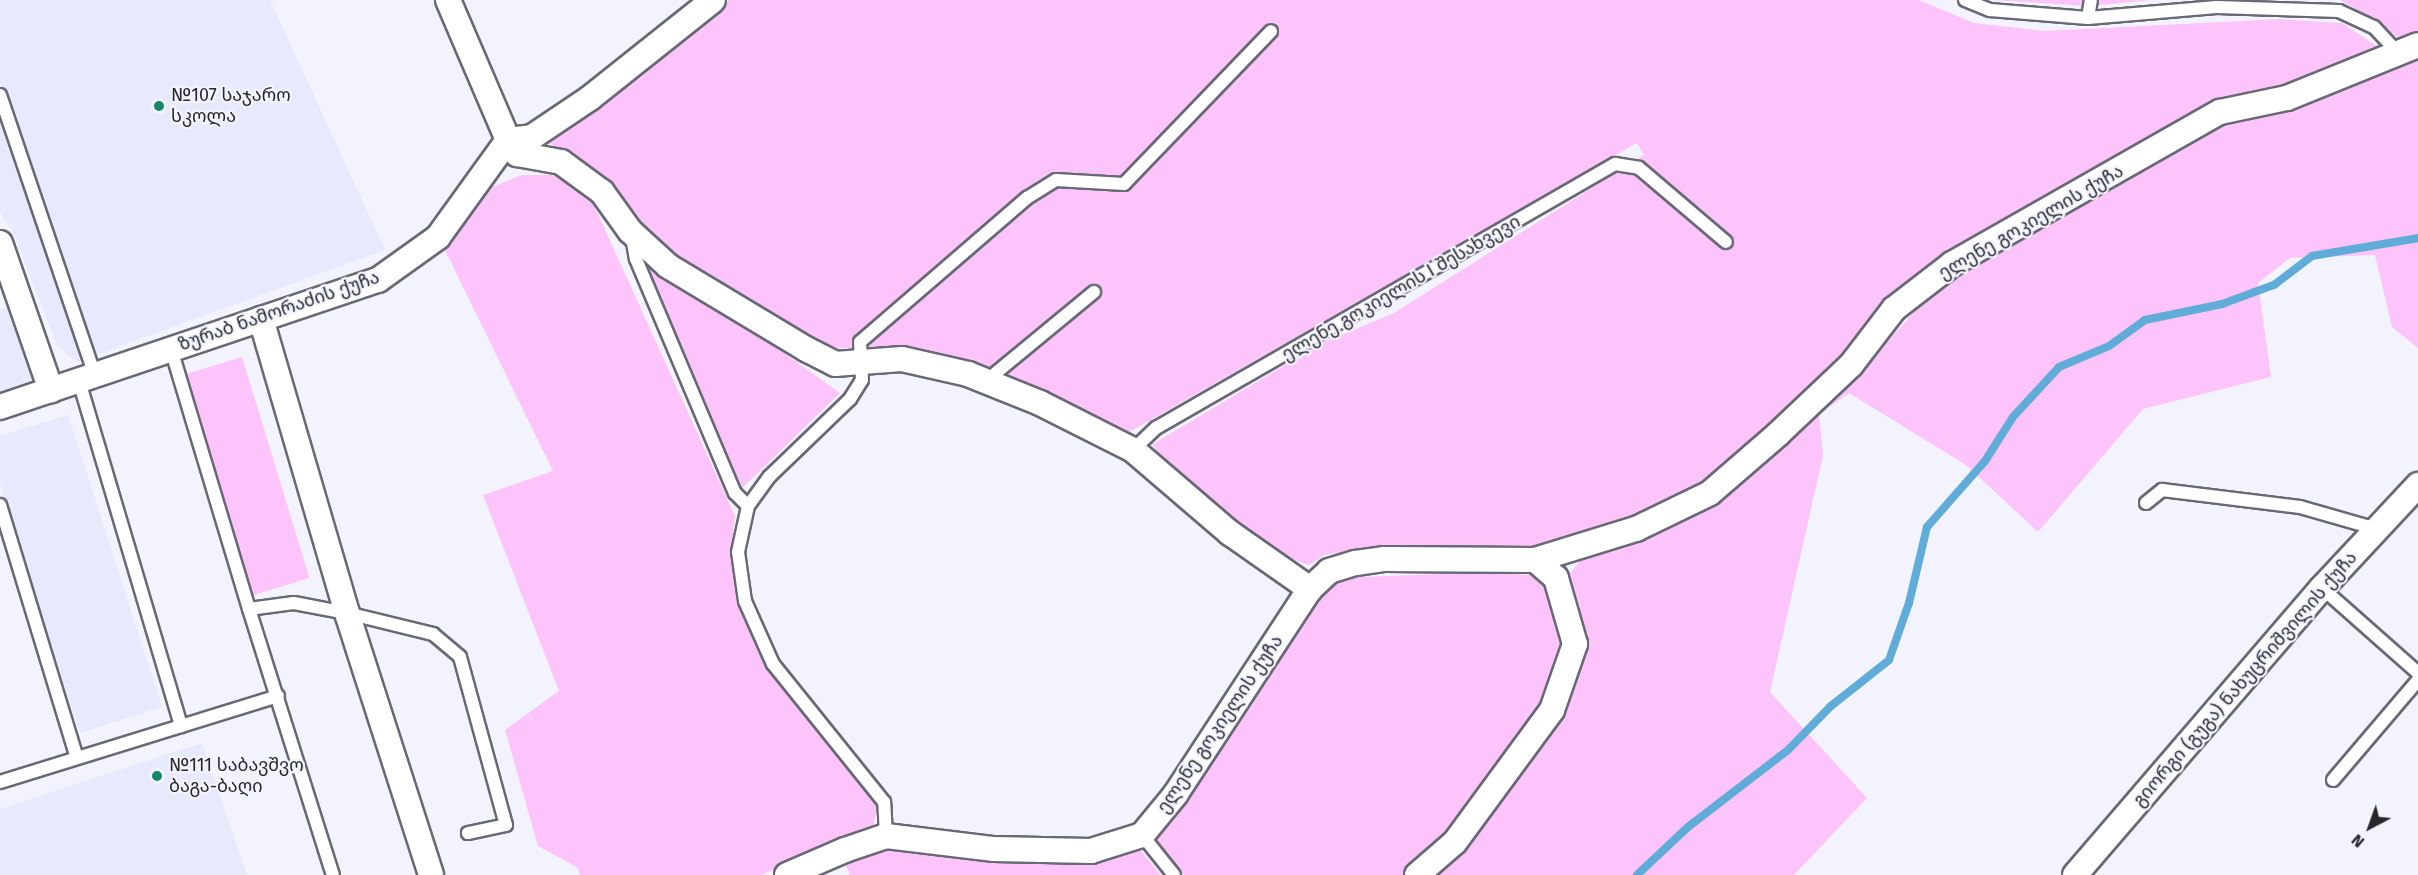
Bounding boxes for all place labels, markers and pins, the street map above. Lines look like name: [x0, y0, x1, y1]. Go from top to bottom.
place label: №107 საჯარო სკოლა: [171, 85, 291, 128]
marker: №107 საჯარო სკოლა: [152, 99, 166, 113]
place label: №111 საბავშვო ბაგა-ბაღი: [169, 755, 304, 798]
marker: №111 საბავშვო ბაგა-ბაღი: [150, 769, 164, 783]

